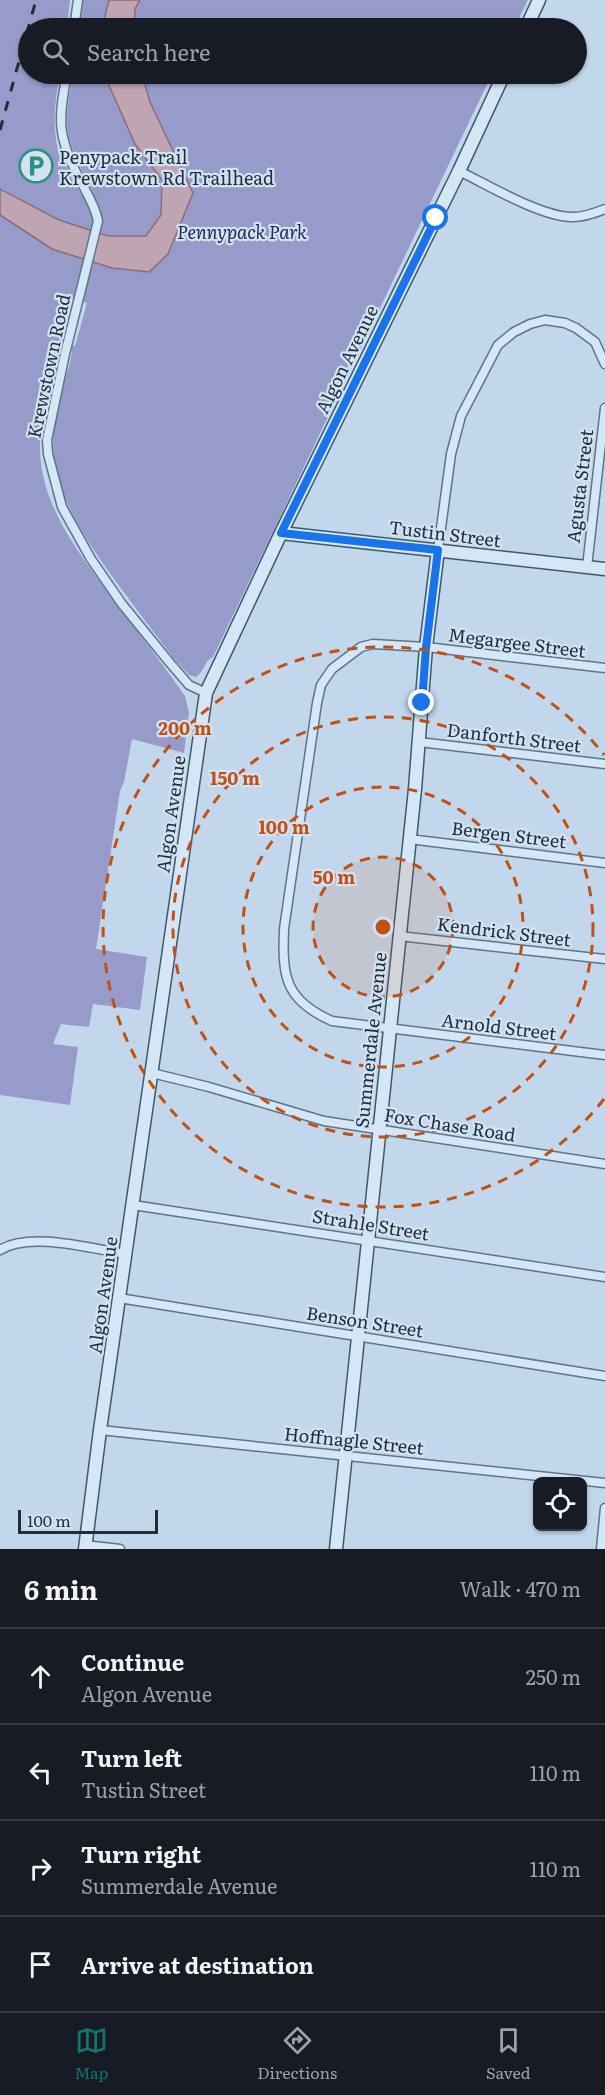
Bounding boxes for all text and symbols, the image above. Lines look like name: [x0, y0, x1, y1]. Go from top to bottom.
search box: [18, 18, 587, 84]
icon: search: [39, 35, 72, 68]
text: Search here: [87, 35, 210, 68]
place label: Penypack Trail Krewstown Rd Trailhead: [59, 143, 274, 191]
parking icon: Penypack Trail Krewstown Rd Trailhead: [18, 148, 54, 184]
route start: [422, 204, 448, 230]
park label: Pennypack Park: [177, 218, 307, 245]
street label: Krewstown Road: [20, 291, 76, 441]
street label: Algon Avenue: [308, 300, 384, 418]
street label: Agusta Street: [559, 427, 599, 544]
street label: Tustin Street: [387, 513, 503, 553]
street label: Megargee Street: [447, 620, 588, 664]
route end: [408, 689, 434, 715]
text: 200 m: [158, 714, 212, 741]
street label: Danforth Street: [445, 715, 583, 759]
street label: Algon Avenue: [148, 754, 192, 874]
text: 150 m: [210, 764, 260, 791]
text: 100 m: [258, 813, 310, 840]
street label: Bergen Street: [450, 814, 569, 855]
text: 50 m: [313, 863, 355, 890]
street label: Kendrick Street: [436, 909, 573, 953]
centre of rings: [373, 917, 393, 937]
street label: Summerdale Avenue: [347, 951, 393, 1129]
street label: Arnold Street: [440, 1006, 559, 1047]
street label: Fox Chase Road: [382, 1100, 518, 1148]
street label: Strahle Street: [311, 1201, 432, 1247]
street label: Algon Avenue: [80, 1235, 124, 1355]
street label: Benson Street: [304, 1298, 426, 1344]
street label: Hoffnagle Street: [283, 1419, 426, 1461]
map controls: [533, 1477, 587, 1531]
button: locate: [533, 1477, 587, 1531]
scale bar: [18, 1507, 158, 1534]
text: 100 m: [27, 1508, 71, 1532]
text: 6 min: [24, 1569, 98, 1608]
text: Walk · 470 m: [460, 1573, 581, 1603]
text: Continue: [81, 1645, 184, 1678]
icon: ahead: [24, 1660, 57, 1693]
text: 250 m: [526, 1661, 581, 1691]
text: Algon Avenue: [81, 1678, 212, 1708]
text: Turn left: [81, 1741, 182, 1774]
icon: left: [24, 1756, 57, 1789]
text: 110 m: [530, 1757, 581, 1787]
text: Tustin Street: [81, 1774, 206, 1804]
text: Turn right: [81, 1837, 201, 1870]
icon: right: [24, 1852, 57, 1885]
text: 110 m: [530, 1853, 581, 1883]
text: Summerdale Avenue: [81, 1870, 277, 1900]
icon: arrive: [24, 1948, 57, 1981]
text: Arrive at destination: [81, 1948, 314, 1981]
tab: Map: [74, 2024, 108, 2084]
tab: Directions: [257, 2024, 337, 2084]
tab: Saved: [486, 2024, 531, 2084]

